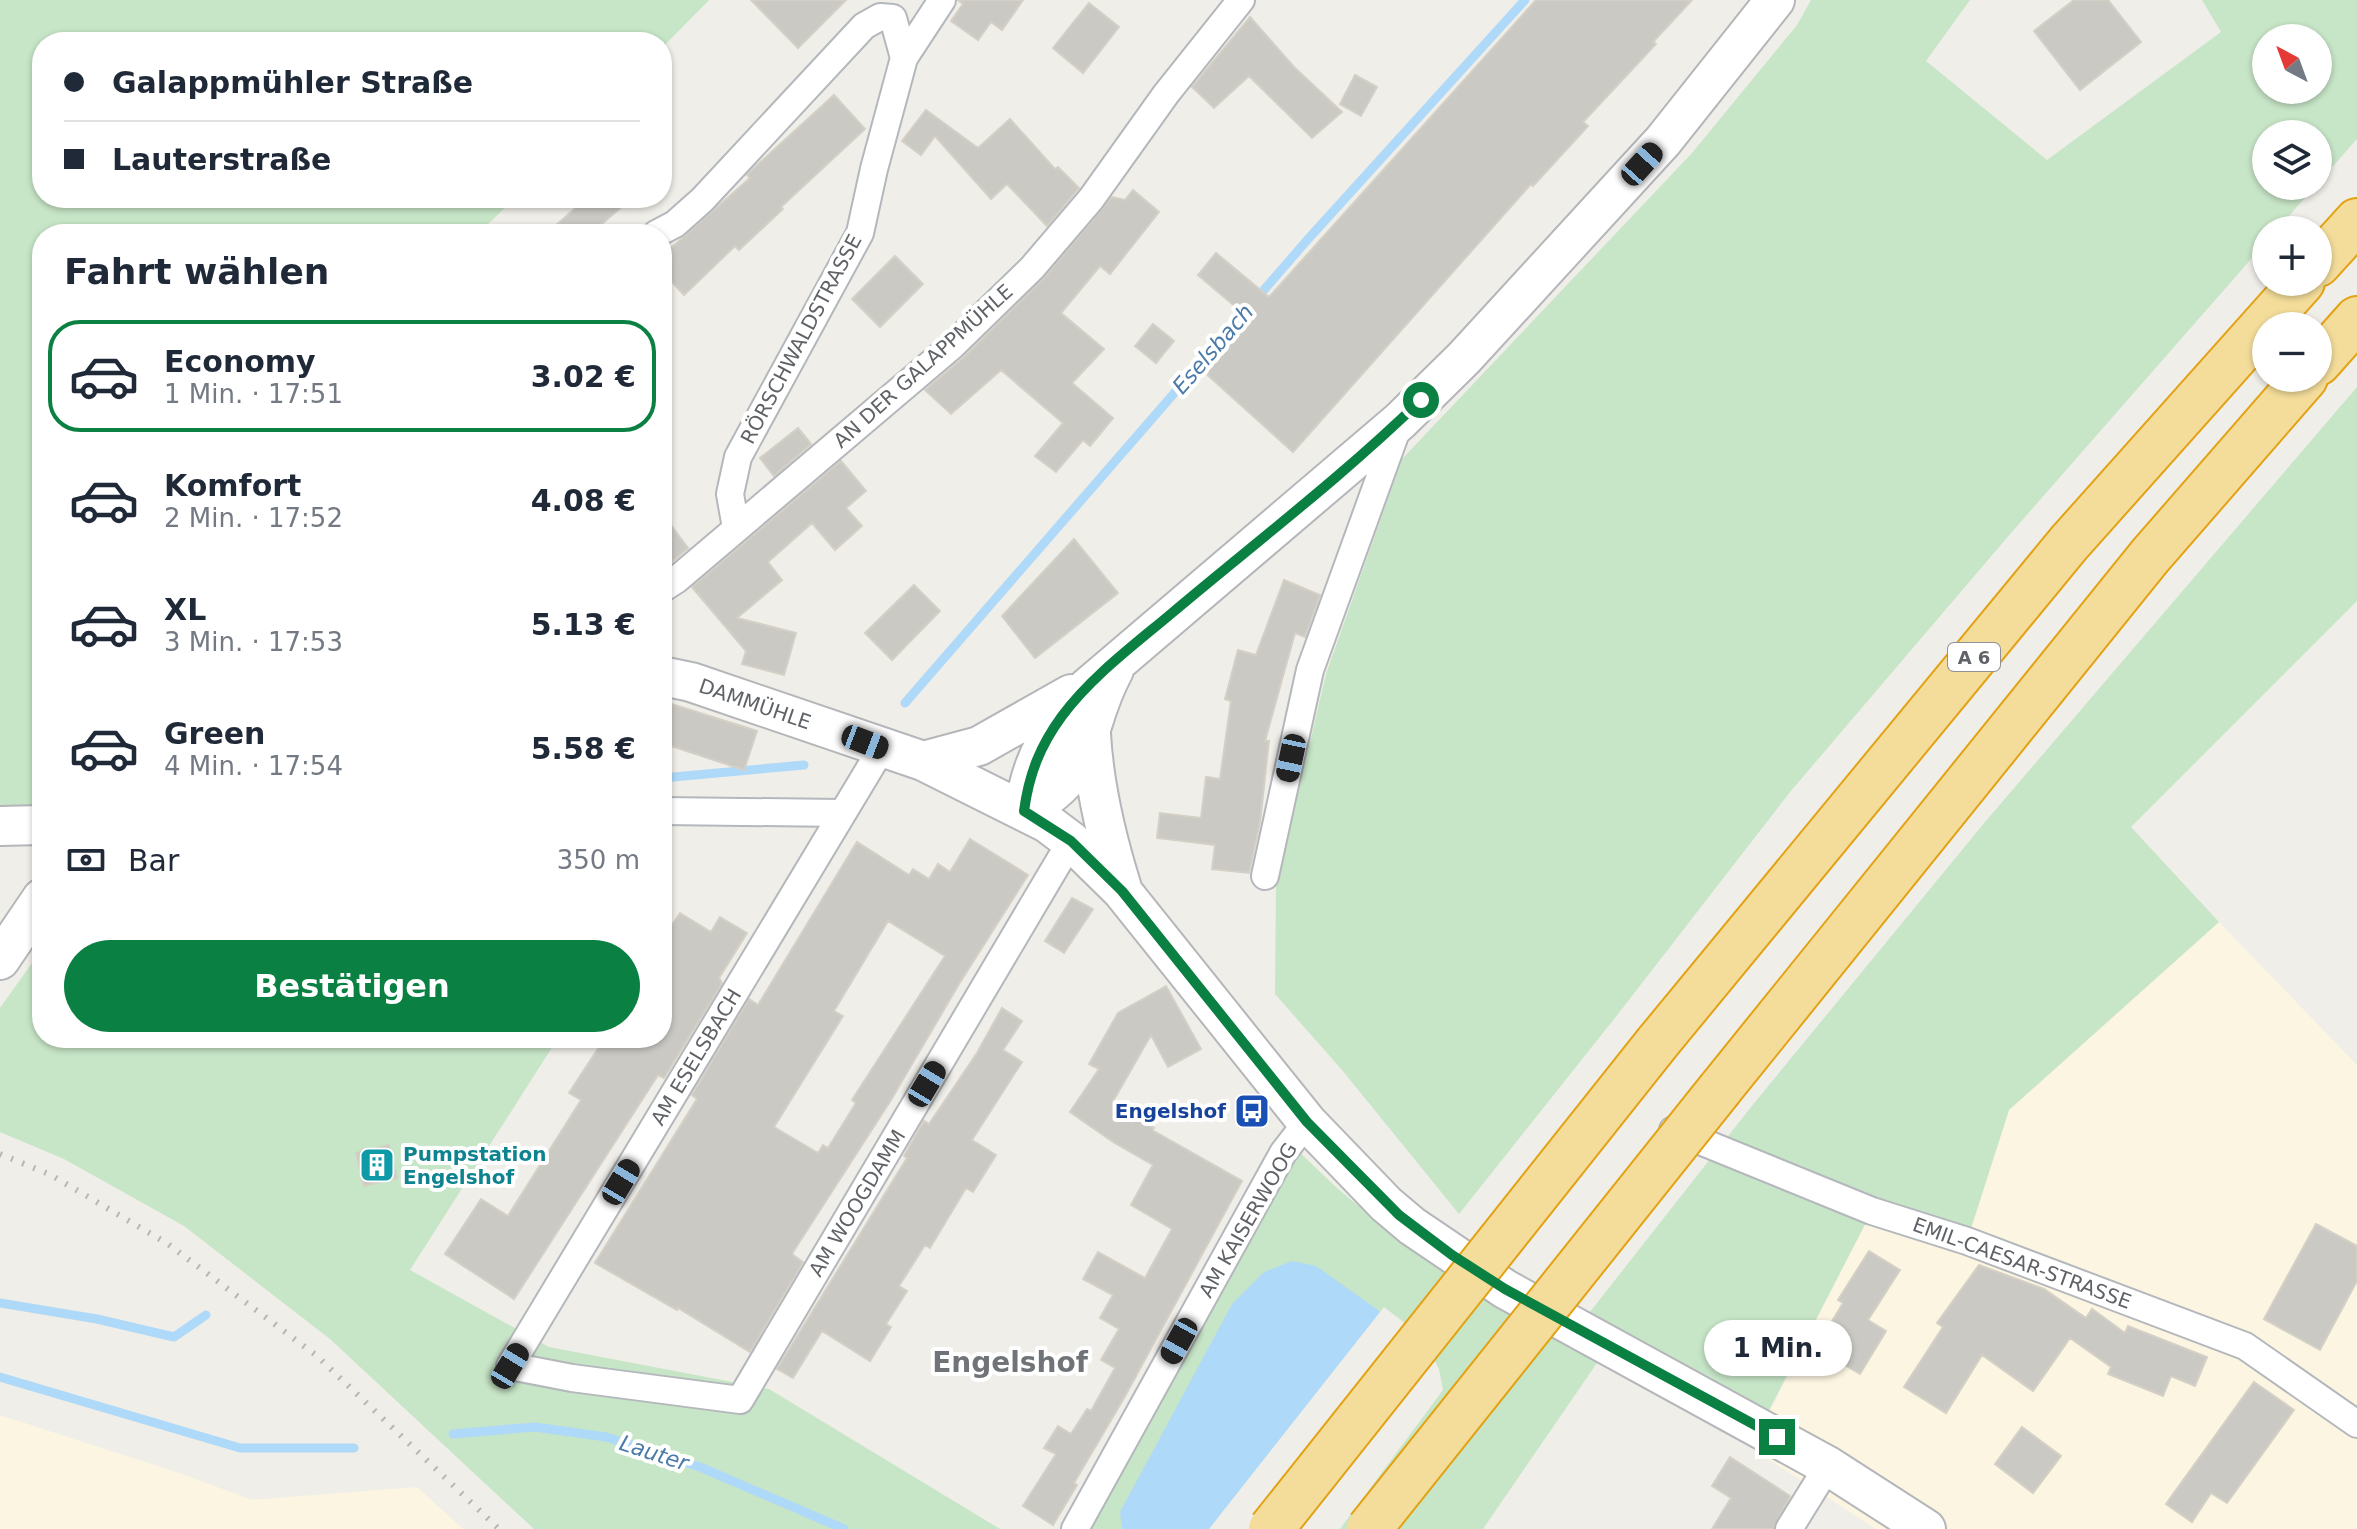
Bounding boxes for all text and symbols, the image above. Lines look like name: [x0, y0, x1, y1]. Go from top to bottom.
north arrow: [2252, 24, 2332, 104]
map controls: [2252, 24, 2332, 392]
text: Galappmühler Straße: [112, 65, 473, 100]
button: layers: [2252, 120, 2332, 200]
car: [1617, 138, 1667, 190]
text: Lauterstraße: [112, 142, 331, 177]
button: +: [2252, 216, 2332, 296]
street label: RÖRSCHWALDSTRASSE: [736, 230, 866, 448]
text: Fahrt wählen: [64, 251, 329, 292]
street label: AN DER GALAPPMÜHLE: [829, 279, 1017, 453]
water label: Eselsbach: [1167, 299, 1259, 399]
button: −: [2252, 312, 2332, 392]
icon: car: [68, 340, 140, 412]
text: Economy: [164, 344, 316, 379]
text: 3.02 €: [531, 359, 636, 394]
text: 1 Min. · 17:51: [164, 379, 343, 409]
route start: [1403, 382, 1439, 418]
icon: car: [68, 464, 140, 536]
text: Komfort: [164, 468, 301, 503]
text: 4.08 €: [531, 483, 636, 518]
text: 2 Min. · 17:52: [164, 503, 343, 533]
icon: car: [68, 588, 140, 660]
text: XL: [164, 592, 206, 627]
text: 5.13 €: [531, 607, 636, 642]
text: 3 Min. · 17:53: [164, 627, 343, 657]
road number: A 6: [1948, 643, 2000, 671]
street label: DAMMÜHLE: [696, 674, 814, 734]
icon: car: [68, 712, 140, 784]
text: Green: [164, 716, 265, 751]
car: [838, 722, 892, 762]
text: 5.58 €: [531, 731, 636, 766]
car: [1274, 732, 1308, 784]
text: 4 Min. · 17:54: [164, 751, 343, 781]
icon: cash: [64, 838, 108, 882]
text: Bar: [128, 843, 179, 878]
text: 350 m: [557, 845, 640, 875]
button: Bestätigen: [64, 940, 640, 1032]
street label: AM ESELSBACH: [646, 984, 746, 1130]
car: [904, 1057, 950, 1111]
bus stop icon: Engelshof: [1233, 1092, 1271, 1130]
place label: Engelshof: [1115, 1099, 1226, 1123]
street label: AM WOOGDAMM: [804, 1125, 910, 1281]
street label: AM KAISERWOOG: [1194, 1138, 1302, 1302]
place label: Pumpstation Engelshof: [403, 1142, 546, 1189]
building icon: Pumpstation Engelshof: [358, 1146, 396, 1184]
car: [598, 1155, 644, 1209]
street label: EMIL-CAESAR-STRASSE: [1909, 1212, 2135, 1314]
car: [1157, 1314, 1201, 1368]
callout: 1 Min.: [1703, 1321, 1851, 1377]
text: 1 Min.: [1733, 1333, 1823, 1363]
car: [487, 1339, 533, 1393]
district label: Engelshof: [932, 1346, 1089, 1379]
route end: [1759, 1419, 1795, 1455]
water label: Lauter: [616, 1430, 693, 1476]

